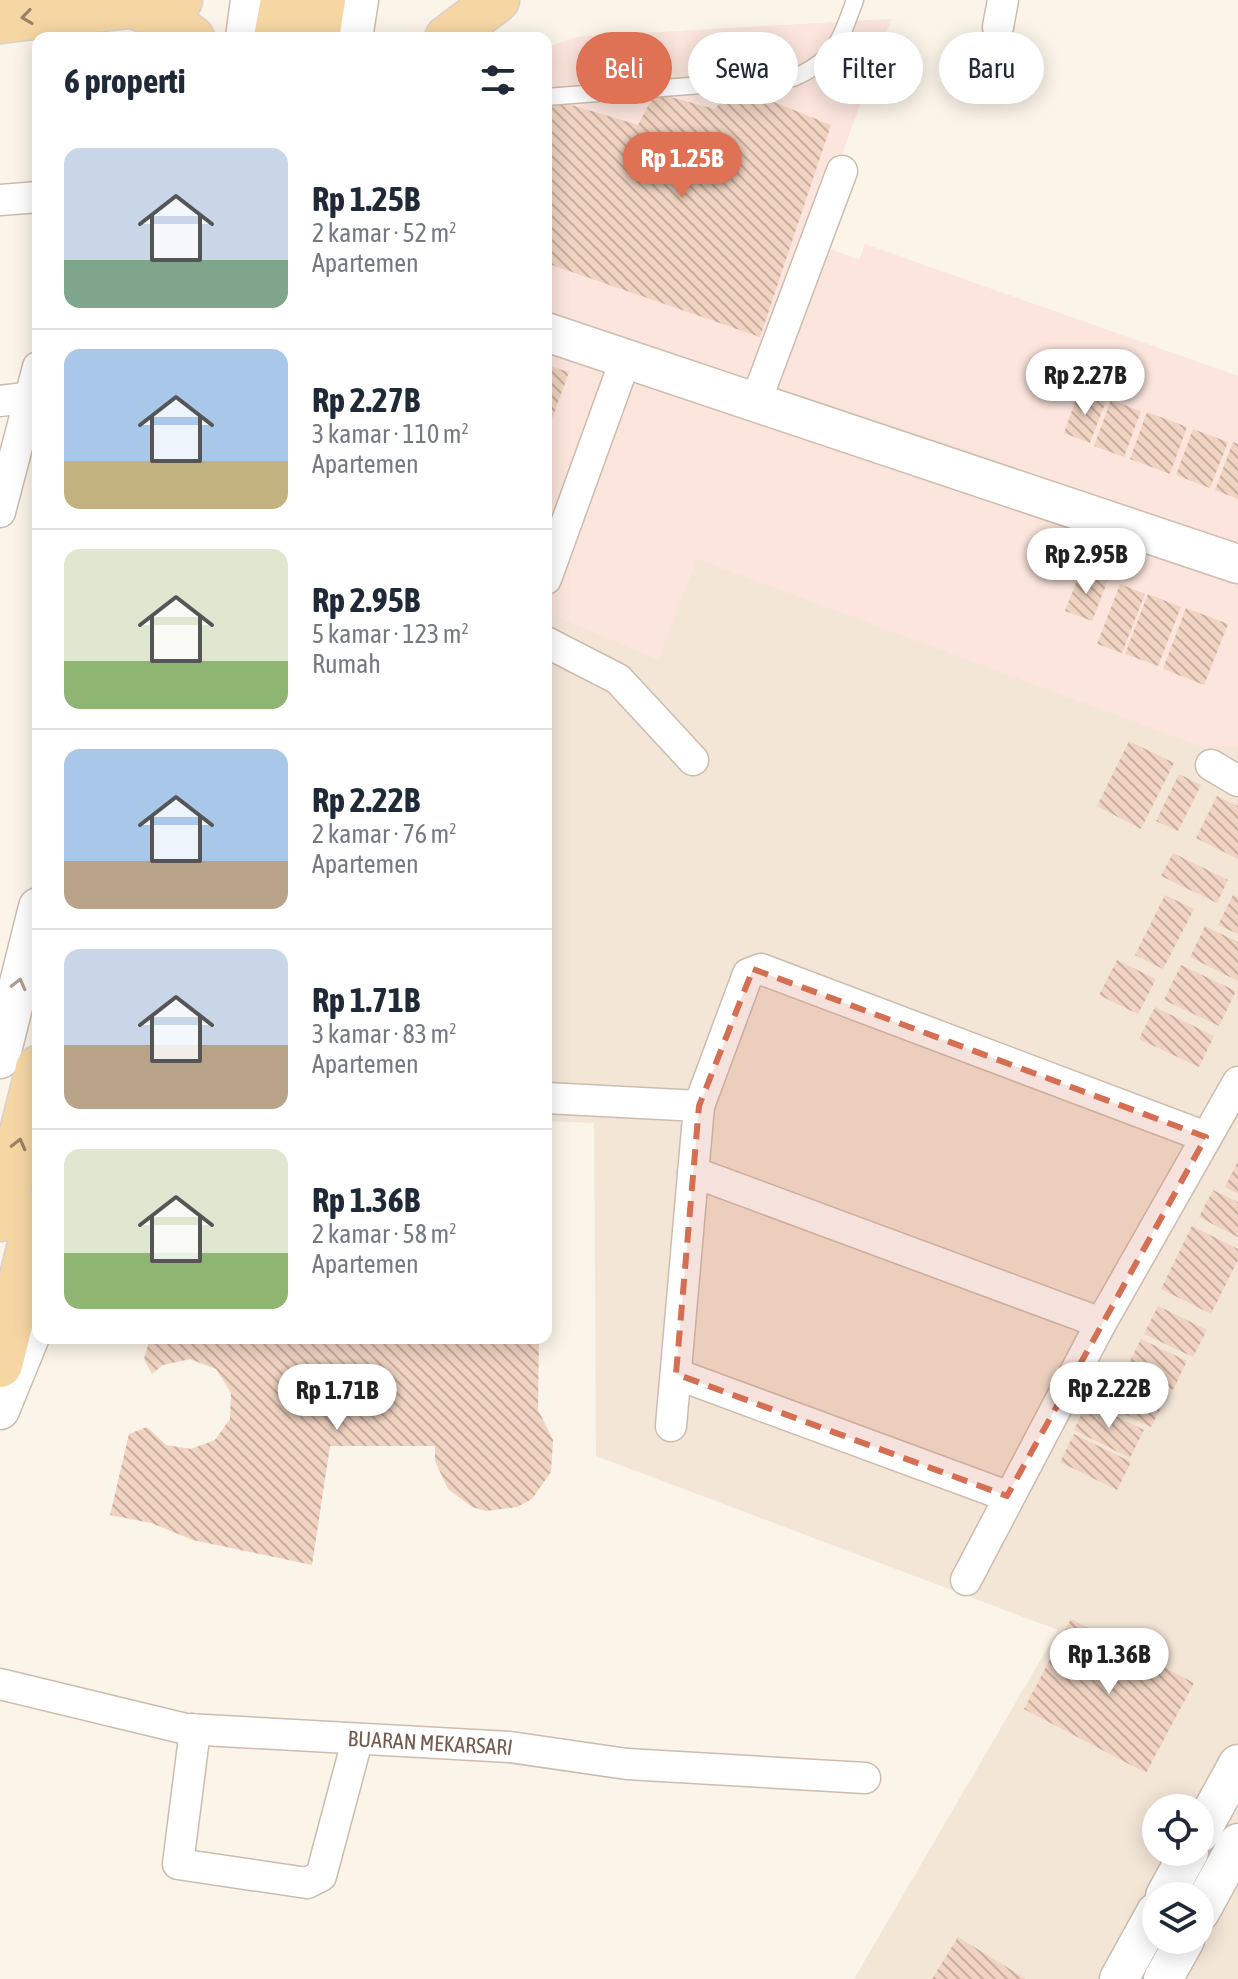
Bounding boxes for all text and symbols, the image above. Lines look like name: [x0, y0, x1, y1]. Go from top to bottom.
one-way arrow: [20, 8, 34, 25]
chip: Beli: [576, 32, 672, 104]
chip: Sewa: [688, 32, 798, 104]
chip: Filter: [814, 32, 923, 104]
chip: Baru: [939, 32, 1044, 104]
icon: filters: [476, 58, 520, 102]
text: 6 properti: [64, 61, 186, 100]
pin: Rp 1.25B: [599, 132, 765, 200]
text: Rp 1.25B: [641, 143, 723, 173]
text: Rp 1.25B: [312, 179, 420, 218]
icon: home: [128, 180, 224, 276]
text: 2 kamar · 52 m²: [312, 218, 456, 248]
text: Apartemen: [312, 248, 419, 278]
pin: Rp 2.27B: [1002, 349, 1168, 417]
text: Rp 2.27B: [1044, 360, 1126, 390]
text: Rp 2.27B: [312, 380, 420, 419]
icon: home: [128, 381, 224, 477]
text: 3 kamar · 110 m²: [312, 419, 469, 449]
text: Apartemen: [312, 449, 419, 479]
pin: Rp 2.95B: [1003, 528, 1169, 596]
text: Rp 2.95B: [1045, 539, 1127, 569]
text: Rp 2.95B: [312, 580, 420, 619]
icon: home: [128, 581, 224, 677]
text: 5 kamar · 123 m²: [312, 619, 469, 649]
text: Rumah: [312, 649, 381, 679]
text: Rp 2.22B: [312, 780, 420, 819]
icon: home: [128, 781, 224, 877]
text: 2 kamar · 76 m²: [312, 819, 456, 849]
text: Apartemen: [312, 849, 419, 879]
one-way arrow: [9, 977, 26, 991]
text: Rp 1.71B: [312, 980, 420, 1019]
icon: home: [128, 981, 224, 1077]
text: 3 kamar · 83 m²: [312, 1019, 456, 1049]
text: Apartemen: [312, 1049, 419, 1079]
one-way arrow: [10, 1137, 27, 1151]
text: Rp 1.36B: [312, 1180, 420, 1219]
icon: home: [128, 1181, 224, 1277]
text: 2 kamar · 58 m²: [312, 1219, 456, 1249]
text: Apartemen: [312, 1249, 419, 1279]
pin: Rp 2.22B: [1026, 1362, 1192, 1430]
pin: Rp 1.71B: [254, 1364, 420, 1432]
text: Rp 2.22B: [1068, 1373, 1150, 1403]
text: Rp 1.71B: [296, 1375, 378, 1405]
pin: Rp 1.36B: [1026, 1628, 1192, 1696]
text: Rp 1.36B: [1068, 1639, 1150, 1669]
street label: BUARAN MEKARSARI: [347, 1725, 515, 1760]
map controls: [1142, 1794, 1214, 1954]
button: locate: [1142, 1794, 1214, 1866]
button: layers: [1142, 1882, 1214, 1954]

